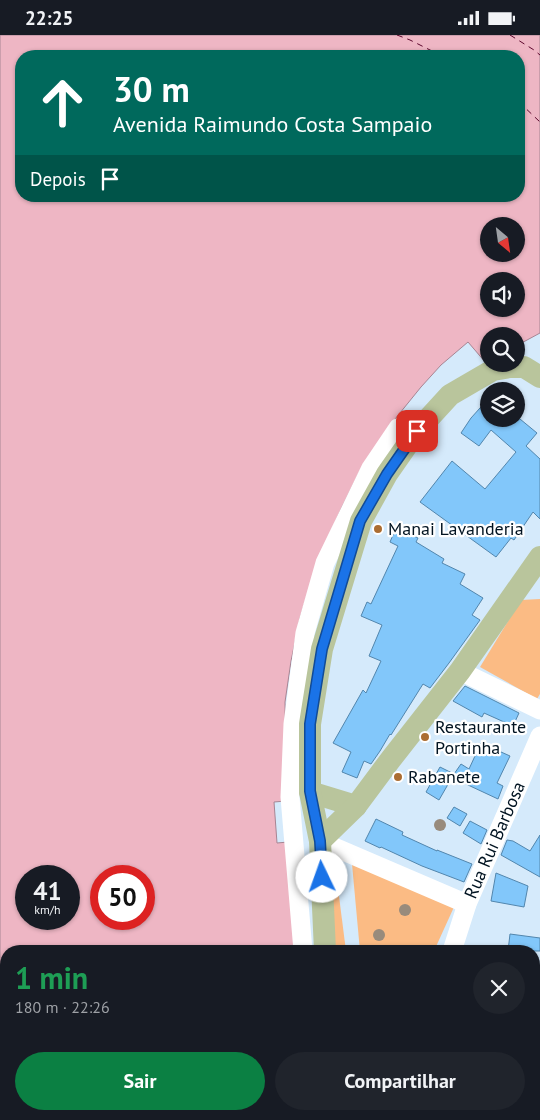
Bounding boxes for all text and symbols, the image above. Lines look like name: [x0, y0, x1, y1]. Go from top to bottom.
text: 22:25: [25, 6, 73, 30]
text: 30 m: [113, 66, 190, 112]
icon: ahead: [30, 70, 95, 135]
text: Avenida Raimundo Costa Sampaio: [113, 110, 432, 138]
icon: arrive: [96, 165, 124, 193]
text: Depois: [30, 167, 86, 191]
north arrow: [480, 217, 525, 263]
map controls: [480, 217, 525, 427]
button: sound: [480, 272, 525, 317]
button: search: [480, 327, 525, 372]
button: layers: [480, 382, 525, 427]
pin: [396, 410, 438, 452]
icon: arrive: [403, 417, 431, 445]
place label: Manai Lavanderia: [388, 517, 524, 540]
marker: Manai Lavanderia: [372, 523, 384, 535]
place label: Restaurante Portinha: [435, 715, 526, 759]
marker: Restaurante Portinha: [419, 731, 431, 743]
place label: Rabanete: [408, 765, 480, 788]
marker: Rabanete: [392, 771, 404, 783]
street label: Rua Rui Barbosa: [459, 778, 530, 902]
position arrow: [295, 850, 347, 902]
speed limit sign: 50: [90, 865, 155, 930]
text: 41: [33, 875, 62, 907]
text: km/h: [34, 902, 61, 917]
text: 1 min: [15, 958, 88, 997]
button: close: [473, 962, 525, 1014]
text: 180 m · 22:26: [15, 997, 110, 1017]
button: Sair: [15, 1052, 265, 1110]
button: Compartilhar: [275, 1052, 525, 1110]

